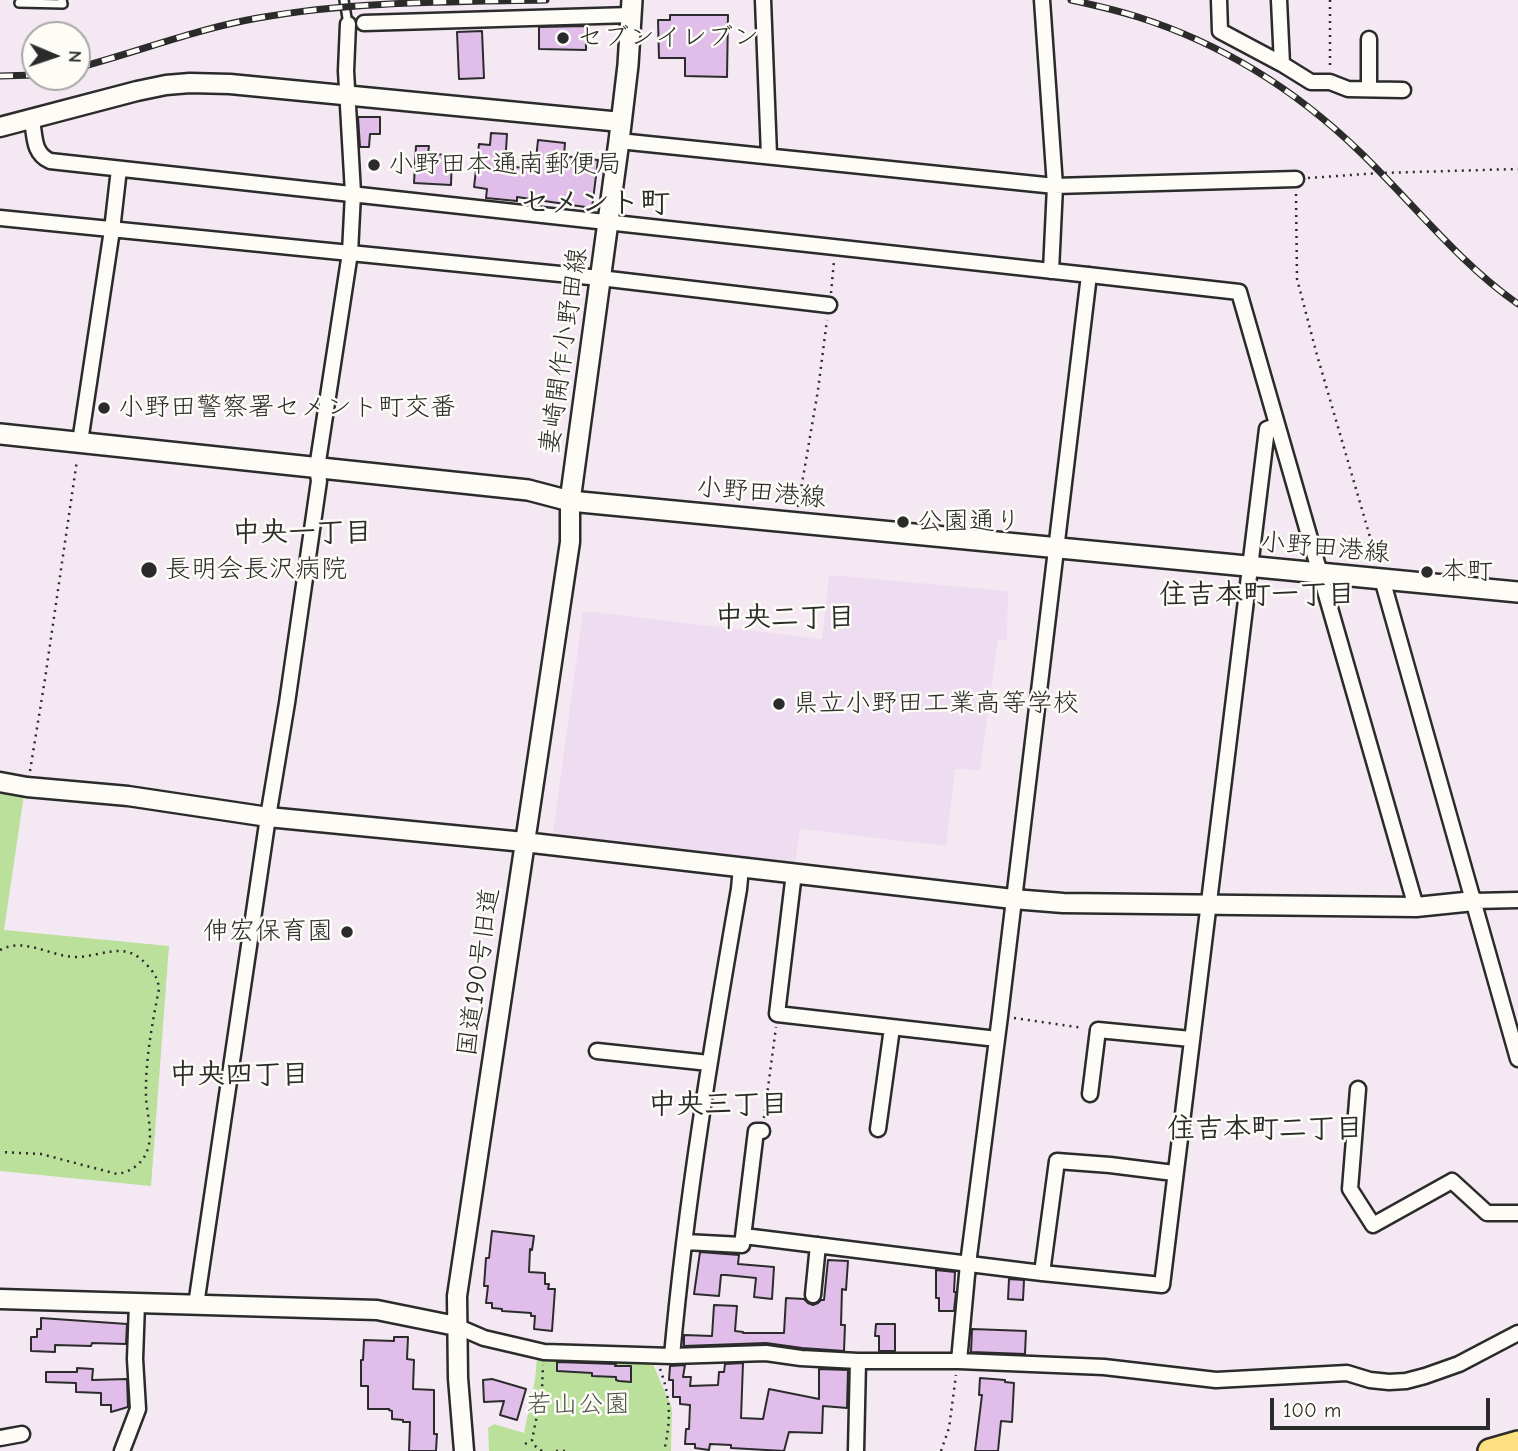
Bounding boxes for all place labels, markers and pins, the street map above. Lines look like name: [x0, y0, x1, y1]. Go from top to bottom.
place label: セブンイレブン: [577, 22, 759, 54]
marker: セブンイレブン: [555, 30, 571, 46]
place label: 小野田本通南郵便局: [388, 149, 622, 181]
marker: 小野田本通南郵便局: [366, 157, 382, 173]
place label: 小野田警察署セメント町交番: [118, 392, 456, 424]
marker: 小野田警察署セメント町交番: [96, 400, 112, 416]
place label: 公園通り: [917, 506, 1021, 538]
marker: 公園通り: [895, 514, 911, 530]
place label: 長明会長沢病院: [165, 554, 347, 586]
place label: 本町: [1441, 556, 1493, 588]
marker: 長明会長沢病院: [139, 560, 159, 580]
marker: 本町: [1419, 564, 1435, 580]
place label: 県立小野田工業高等学校: [793, 688, 1079, 720]
marker: 県立小野田工業高等学校: [771, 696, 787, 712]
place label: 伸宏保育園: [203, 916, 333, 948]
marker: 伸宏保育園: [339, 924, 355, 940]

